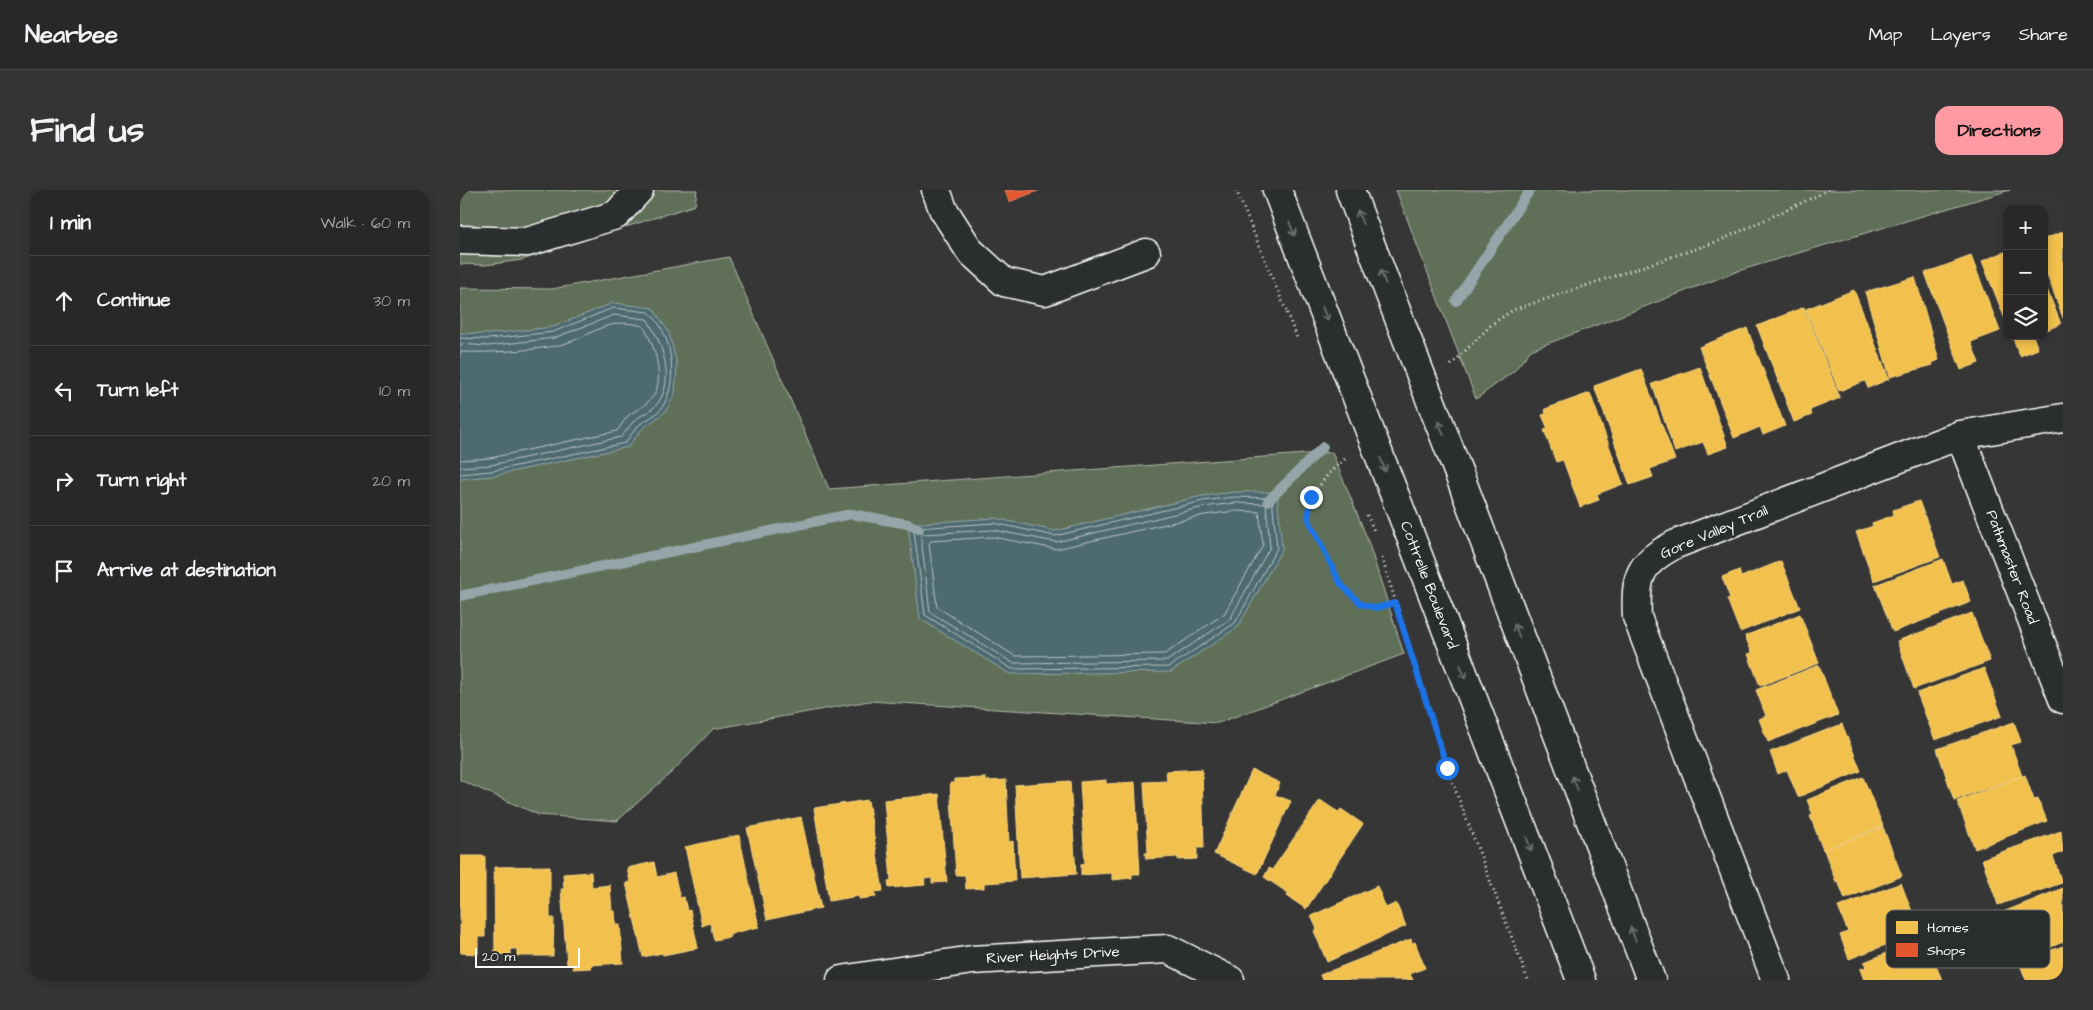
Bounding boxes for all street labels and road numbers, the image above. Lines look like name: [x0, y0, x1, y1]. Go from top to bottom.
street label: Gore Valley Trail: [1657, 500, 1772, 565]
street label: Pathmaster Road: [1981, 507, 2043, 627]
street label: Cottrelle Boulevard: [1395, 518, 1463, 652]
street label: River Heights Drive: [986, 941, 1120, 970]

